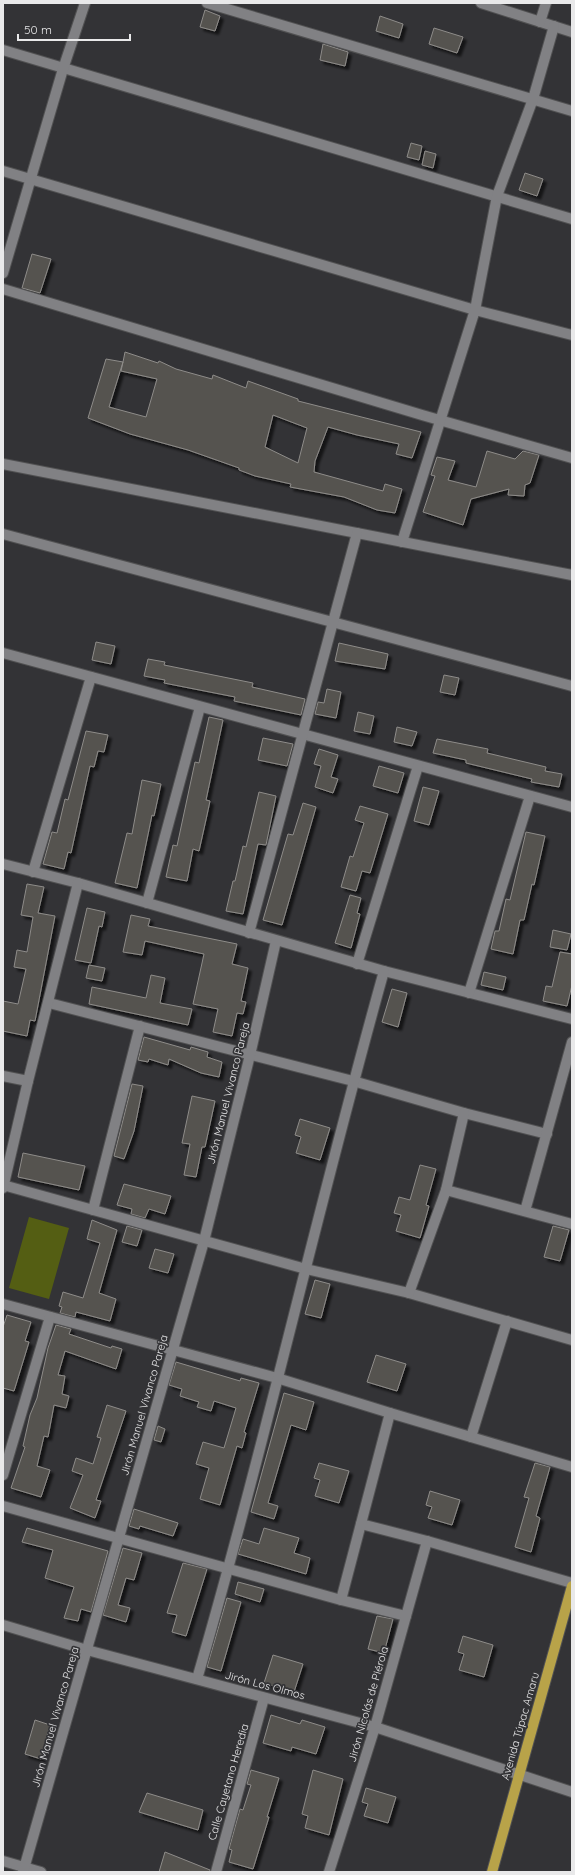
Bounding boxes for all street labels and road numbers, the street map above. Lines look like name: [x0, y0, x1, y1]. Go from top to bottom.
street label: Jirón Manuel Vivanco Pareja: [204, 1021, 252, 1165]
street label: Jirón Manuel Vivanco Pareja: [117, 1333, 171, 1477]
street label: Jirón Nicolás de Piérola: [345, 1644, 391, 1764]
street label: Jirón Manuel Vivanco Pareja: [28, 1645, 82, 1789]
street label: Jirón Los Olmos: [223, 1668, 307, 1702]
street label: Avenida Túpac Amaru: [498, 1670, 542, 1782]
street label: Calle Cayetano Heredia: [205, 1722, 251, 1842]

